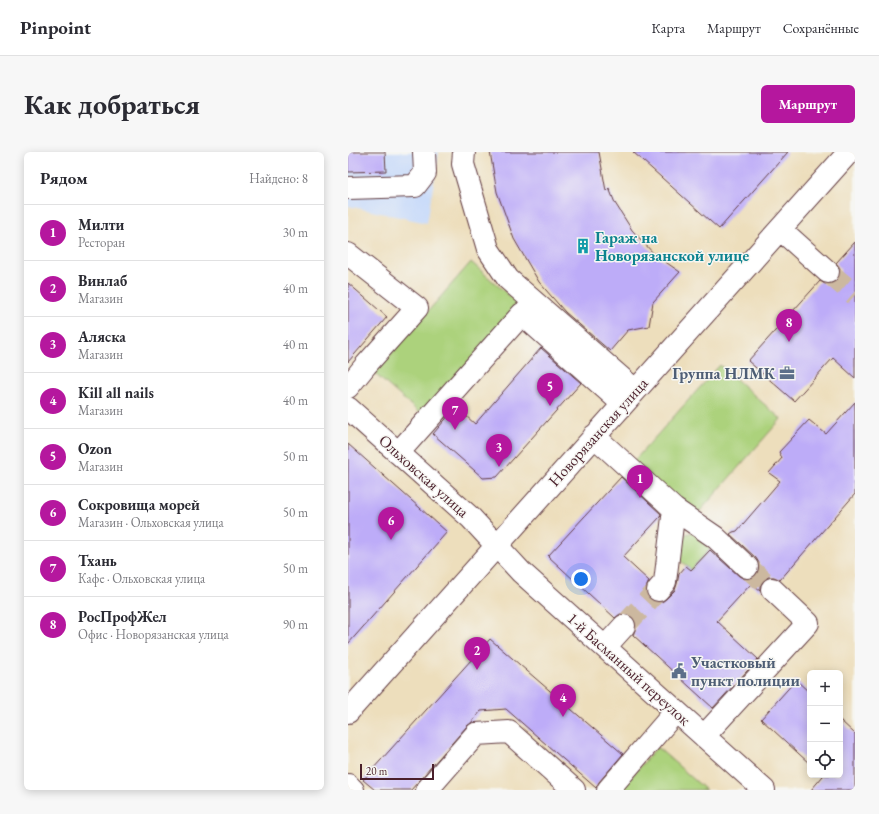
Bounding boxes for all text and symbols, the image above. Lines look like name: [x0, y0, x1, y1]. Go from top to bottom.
text: Pinpoint: [20, 15, 91, 40]
text: Карта: [652, 19, 685, 37]
text: Маршрут: [707, 19, 761, 37]
text: Сохранённые: [783, 19, 859, 37]
button: Маршрут: [761, 85, 855, 123]
text: Как добраться: [24, 86, 200, 122]
text: Рядом: [40, 167, 88, 189]
text: Найдено: 8: [249, 170, 308, 187]
text: Милти: [78, 215, 124, 234]
text: 1: [50, 224, 56, 241]
text: 30 m: [283, 224, 308, 241]
place label: Гараж на Новорязанской улице: [595, 227, 749, 266]
text: Ресторан: [78, 234, 125, 251]
building icon: Гараж на Новорязанской улице: [574, 237, 592, 255]
text: Винлаб: [78, 271, 127, 290]
text: 2: [50, 280, 56, 297]
text: 40 m: [283, 280, 308, 297]
text: Магазин: [78, 290, 123, 307]
pin: 8: [776, 309, 802, 342]
text: Аляска: [78, 327, 126, 346]
text: 3: [50, 336, 56, 353]
text: 40 m: [283, 336, 308, 353]
text: Магазин: [78, 346, 123, 363]
place label: Группа НЛМК: [672, 363, 776, 384]
office icon: Группа НЛМК: [778, 364, 796, 382]
pin: 5: [537, 373, 563, 406]
street label: Новорязанская улица: [544, 373, 653, 491]
text: Kill all nails: [78, 383, 154, 402]
text: 4: [50, 392, 56, 409]
text: 40 m: [283, 392, 308, 409]
pin: 7: [442, 397, 468, 430]
text: Магазин: [78, 402, 123, 419]
street label: Ольховская улица: [374, 430, 474, 523]
pin: 3: [486, 434, 512, 467]
text: Ozon: [78, 439, 112, 458]
text: 5: [50, 448, 56, 465]
text: 50 m: [283, 448, 308, 465]
text: Магазин: [78, 458, 123, 475]
pin: 1: [627, 465, 653, 498]
text: Сокровища морей: [78, 495, 200, 514]
text: 6: [50, 504, 56, 521]
text: 50 m: [283, 504, 308, 521]
pin: 6: [378, 507, 404, 540]
text: Магазин · Ольховская улица: [78, 514, 224, 531]
text: Тхань: [78, 551, 117, 570]
text: 7: [50, 560, 56, 577]
text: 50 m: [283, 560, 308, 577]
your location: [571, 569, 591, 589]
text: Кафе · Ольховская улица: [78, 570, 205, 587]
text: РосПрофЖел: [78, 607, 167, 626]
street label: 1-й Басманный переулок: [563, 608, 695, 730]
text: 8: [50, 616, 56, 633]
text: 90 m: [283, 616, 308, 633]
text: Офис · Новорязанская улица: [78, 626, 229, 643]
pin: 2: [464, 637, 490, 670]
place label: Участковый пункт полиции: [690, 652, 800, 691]
public building icon: Участковый пункт полиции: [670, 662, 688, 680]
map controls: [807, 670, 843, 778]
button: +: [807, 670, 843, 706]
pin: 4: [550, 684, 576, 717]
button: −: [807, 706, 843, 742]
button: locate: [807, 742, 843, 778]
scale bar: [360, 762, 434, 781]
text: 20 m: [366, 764, 387, 778]

